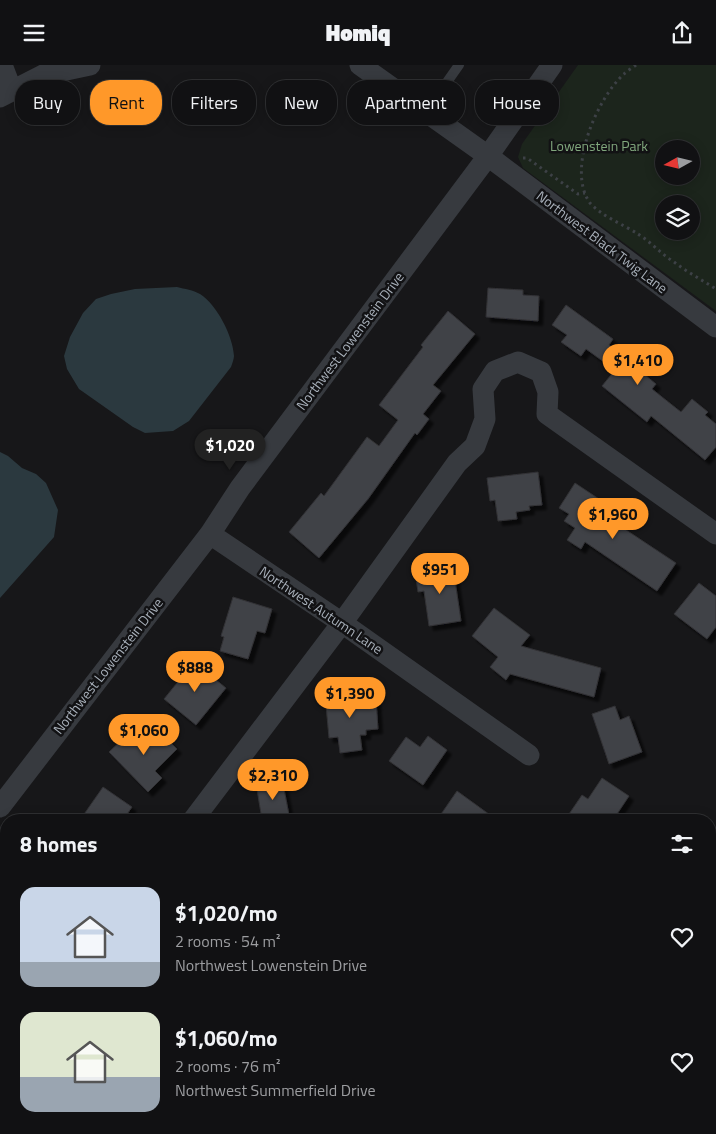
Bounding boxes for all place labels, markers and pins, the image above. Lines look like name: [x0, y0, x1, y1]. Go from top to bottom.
pin: $1,410: [597, 343, 679, 386]
pin: $1,020: [189, 429, 271, 471]
pin: $1,960: [572, 497, 654, 540]
pin: $951: [410, 553, 470, 595]
pin: $888: [165, 651, 225, 693]
pin: $1,390: [309, 677, 391, 719]
pin: $1,060: [103, 713, 185, 756]
pin: $2,310: [232, 759, 314, 801]

